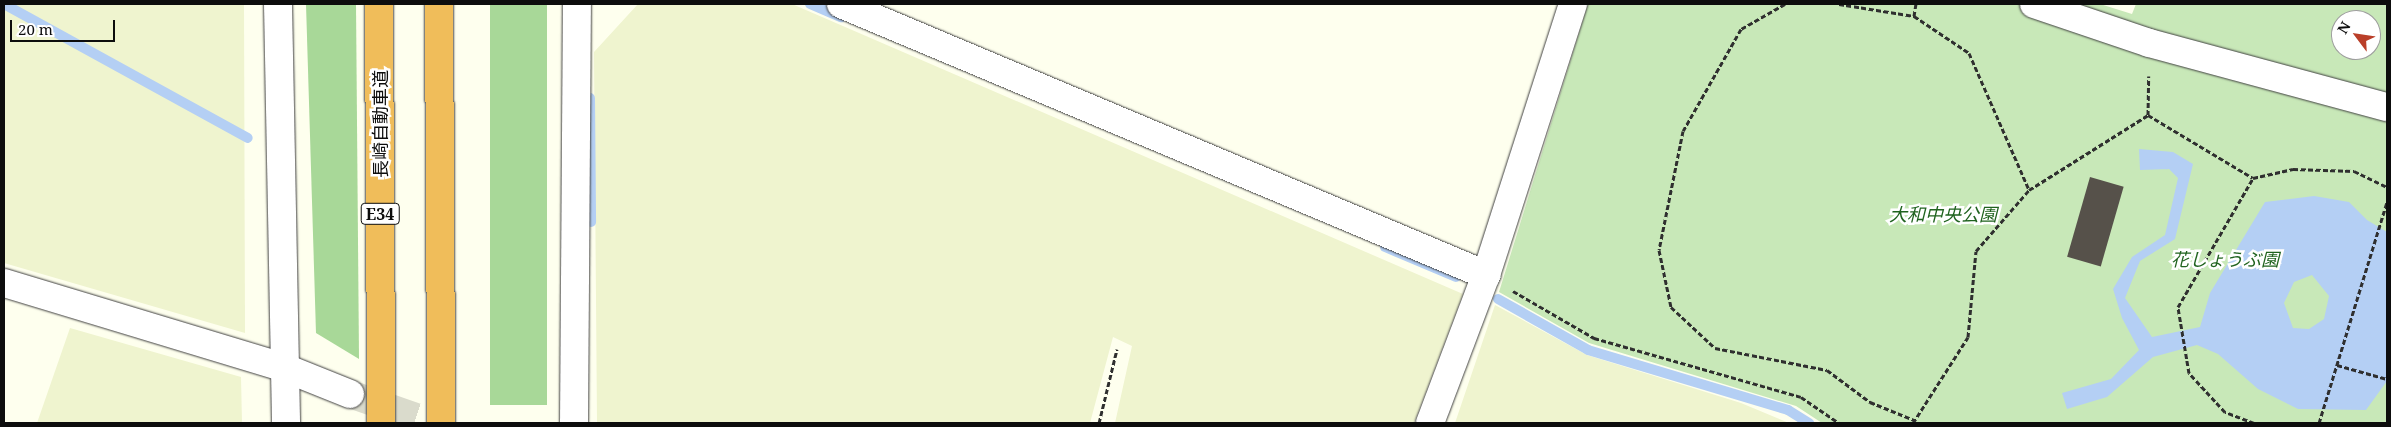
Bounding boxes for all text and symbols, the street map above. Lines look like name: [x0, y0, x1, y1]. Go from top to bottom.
scale bar: [12, 10, 118, 42]
north arrow: [2331, 10, 2381, 60]
text: N: [2333, 18, 2355, 37]
text: 20 m: [18, 19, 53, 39]
street label: 長崎自動車道: [369, 70, 391, 178]
road number: E34: [360, 200, 400, 228]
park label: 大和中央公園: [1889, 203, 1997, 225]
park label: 花しょうぶ園: [2171, 248, 2279, 270]

